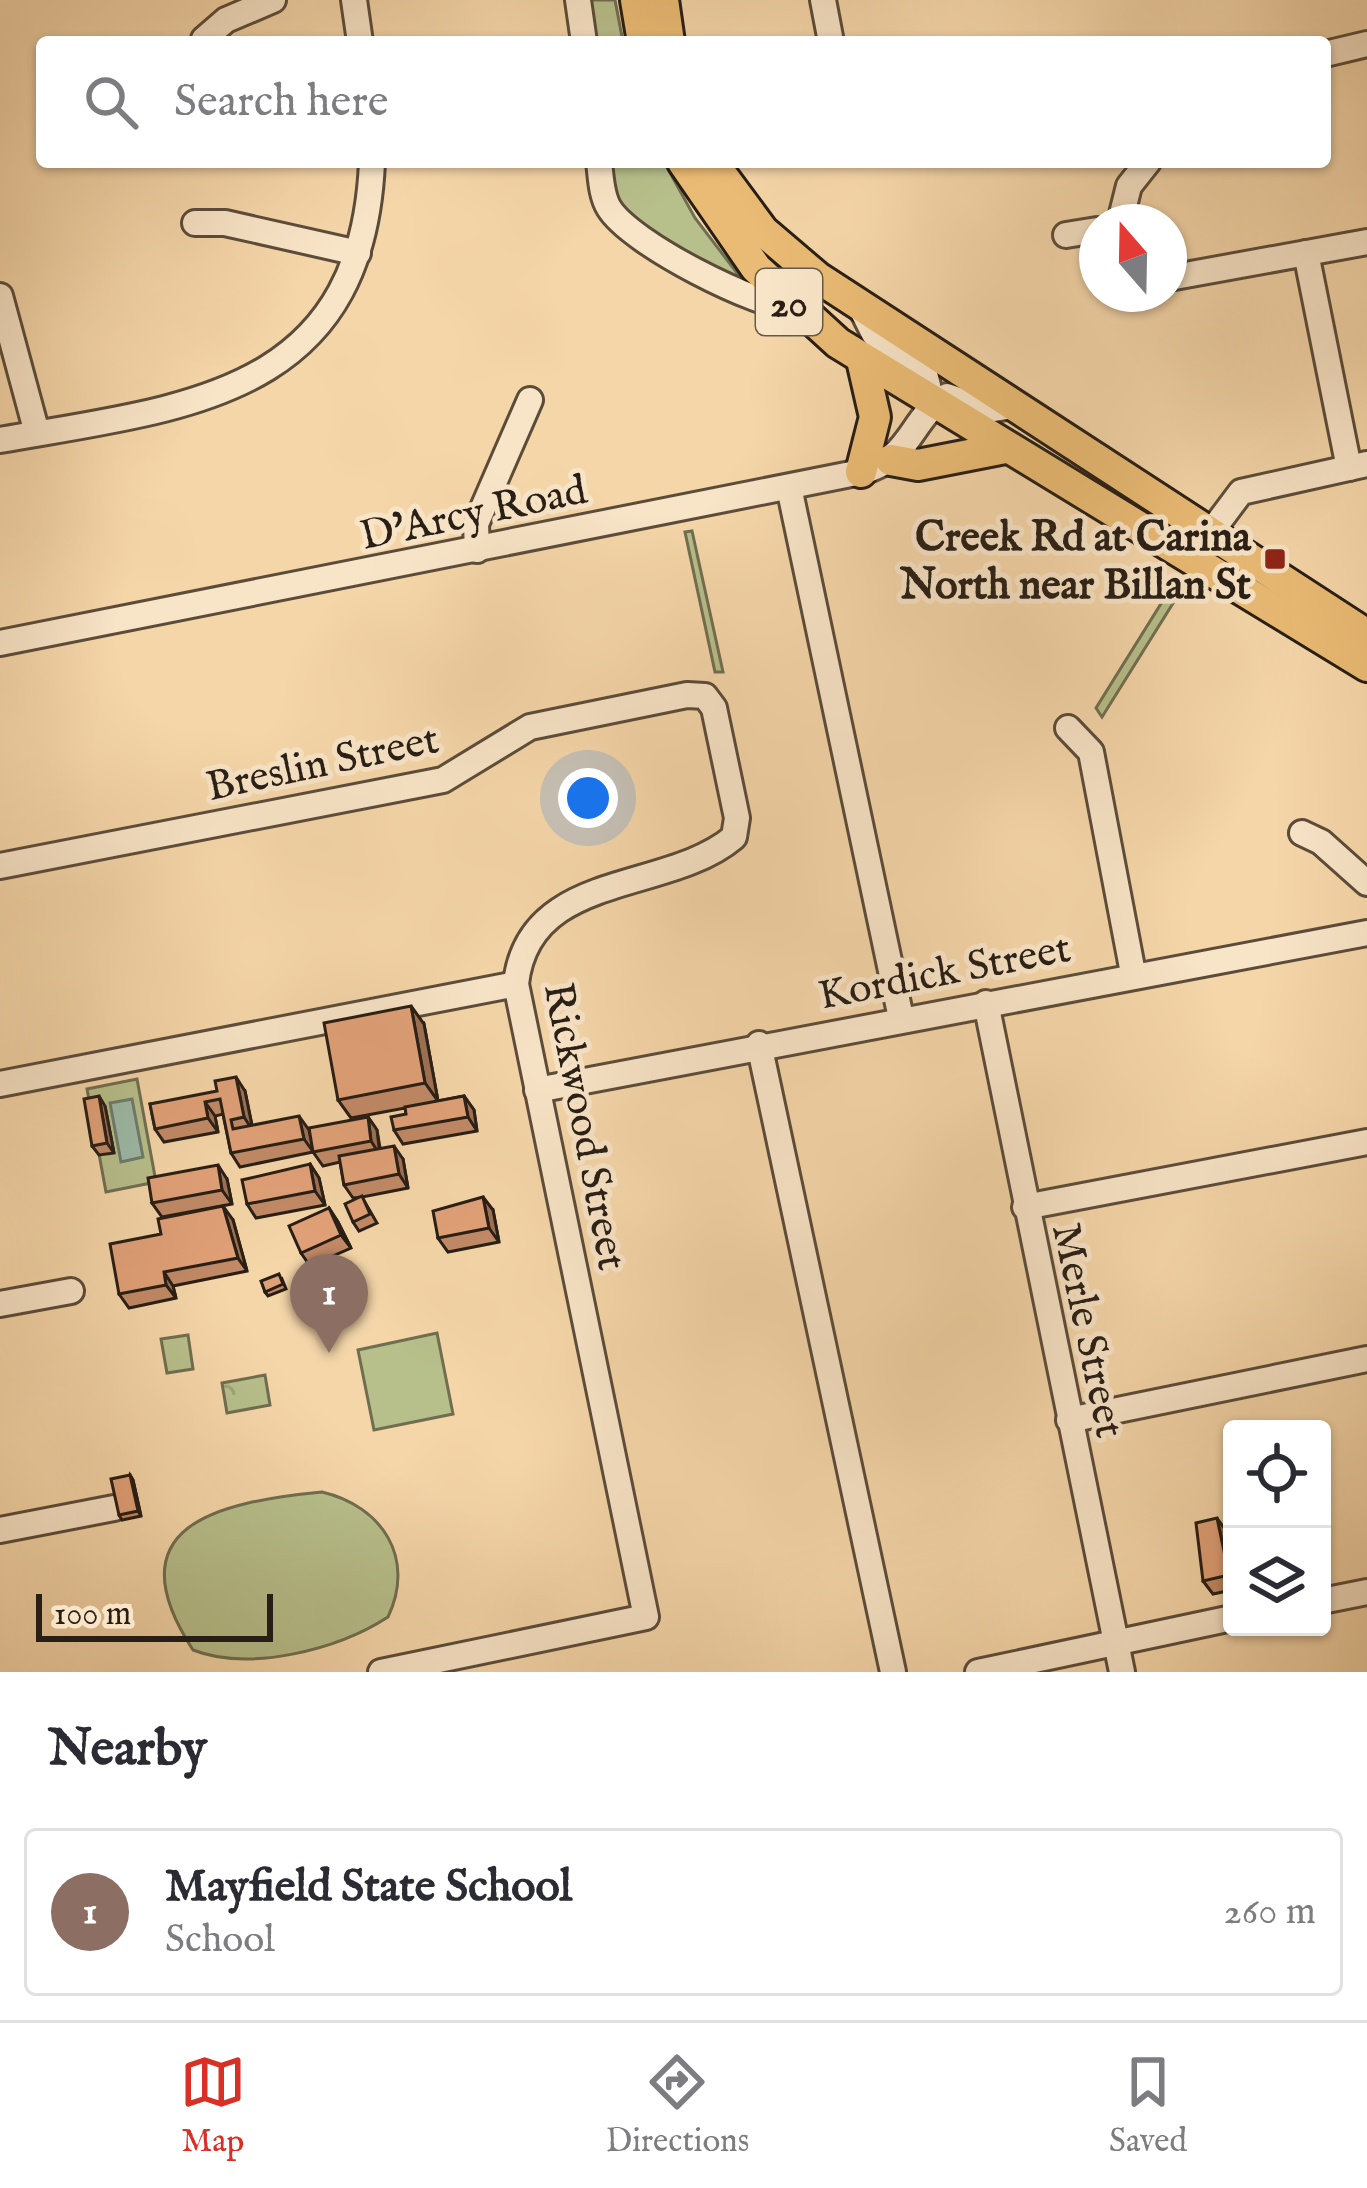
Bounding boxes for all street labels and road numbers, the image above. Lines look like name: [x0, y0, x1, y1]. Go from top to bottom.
road number: 20: [756, 269, 822, 335]
street label: D'Arcy Road: [356, 464, 592, 564]
street label: Breslin Street: [202, 714, 444, 815]
street label: Kordick Street: [814, 923, 1075, 1024]
street label: Rickwood Street: [530, 979, 637, 1275]
street label: Merle Street: [1038, 1219, 1135, 1443]

